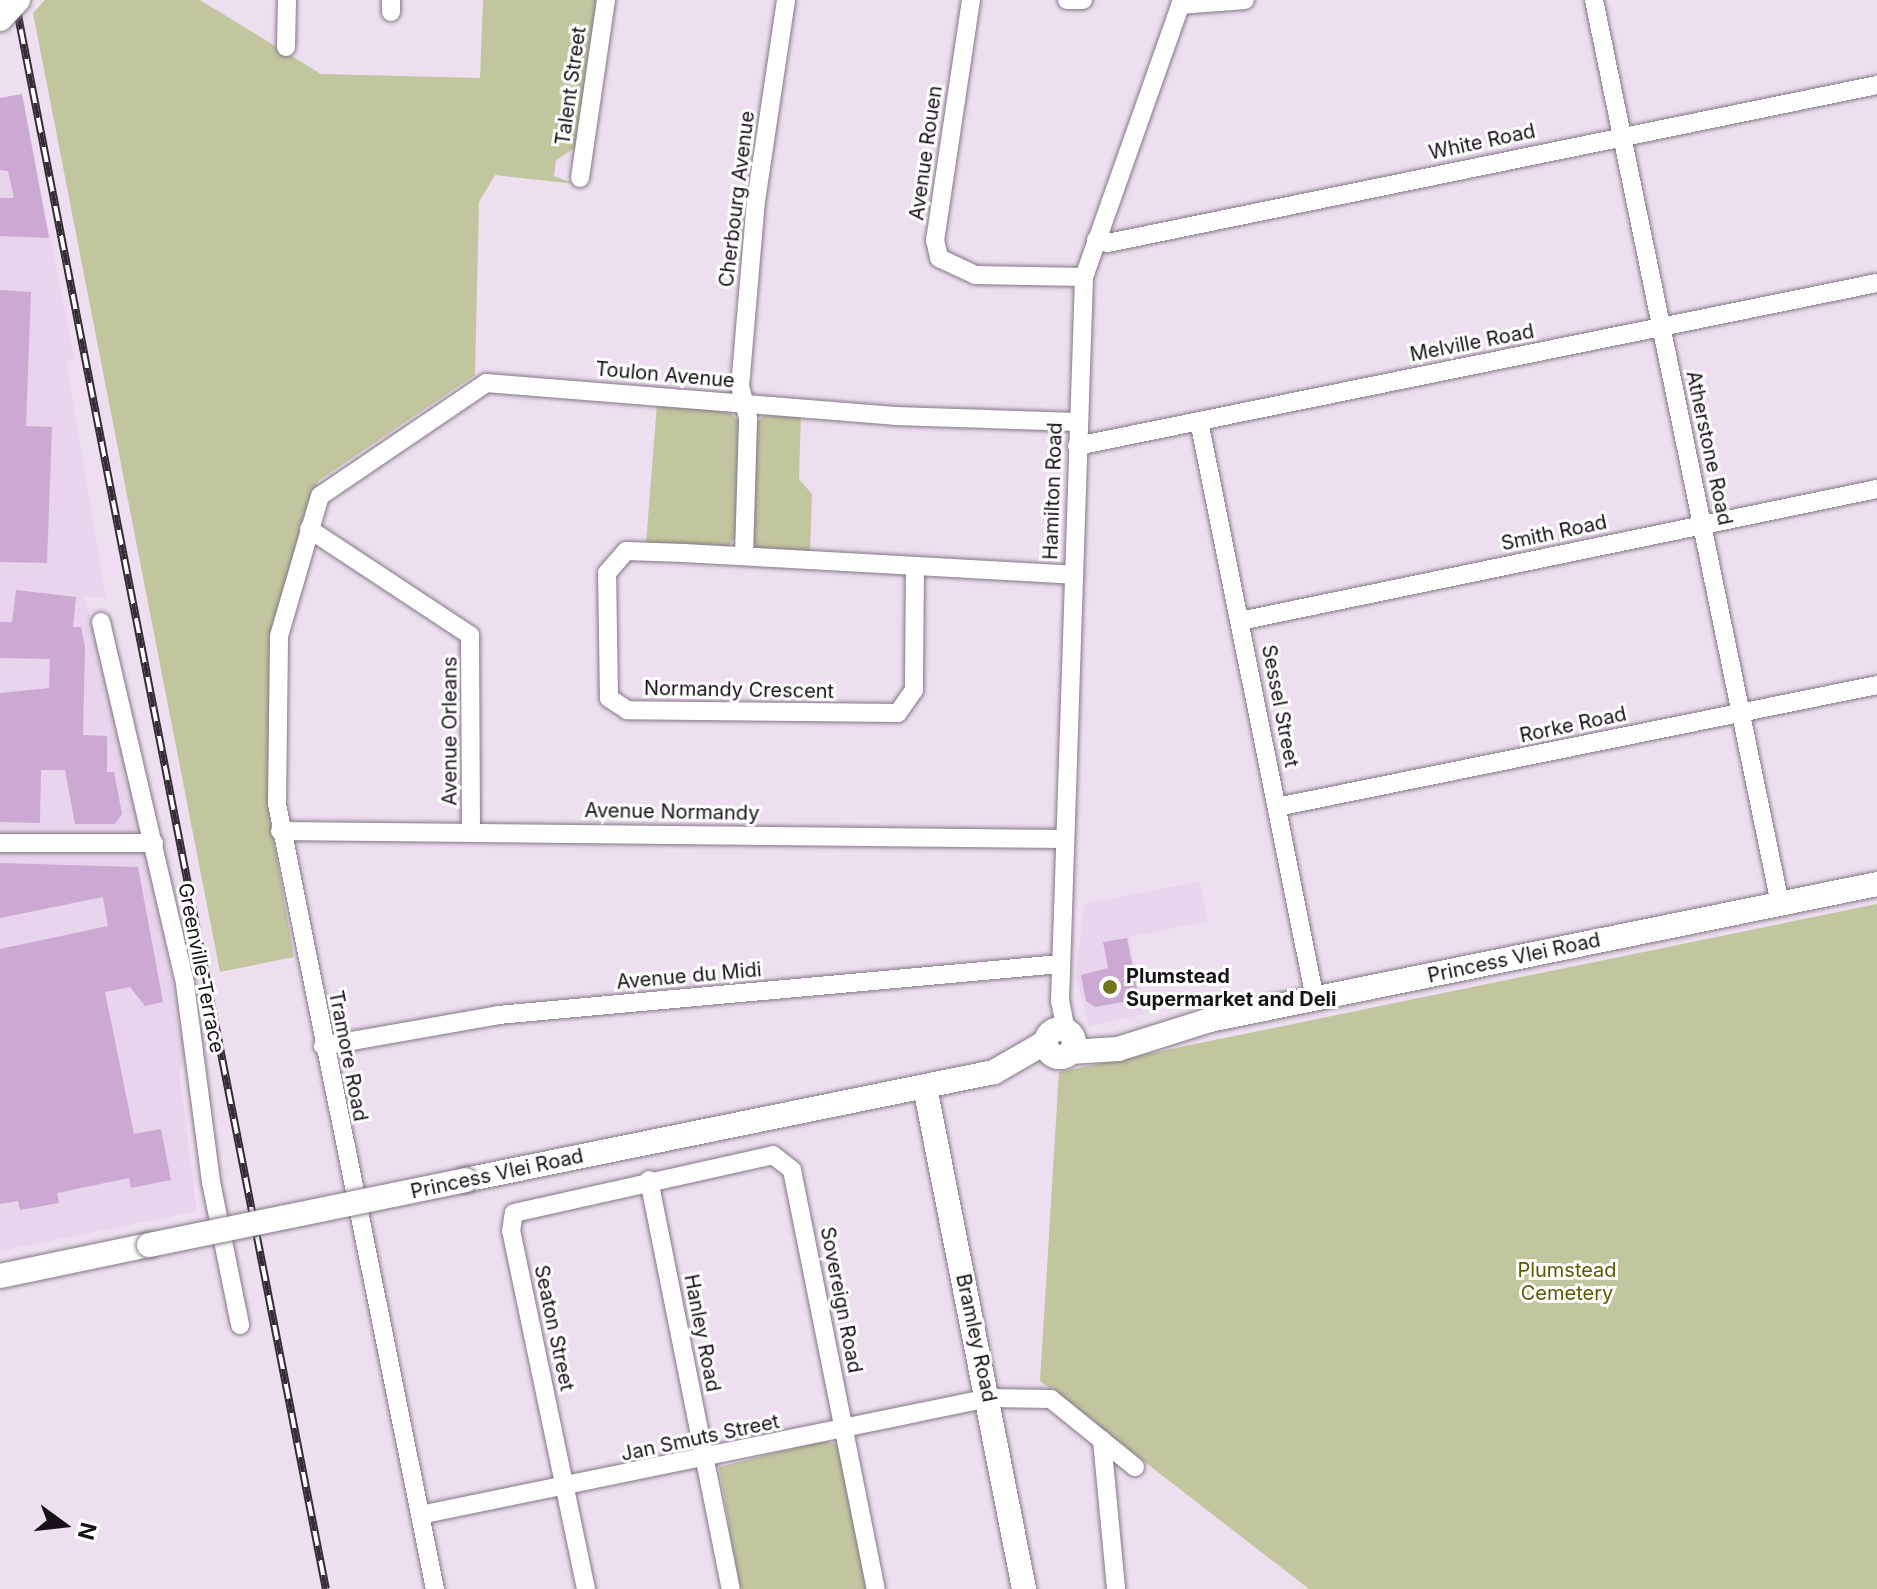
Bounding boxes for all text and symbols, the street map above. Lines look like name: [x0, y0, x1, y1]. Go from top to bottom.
street label: Talent Street: [551, 25, 591, 147]
street label: Avenue Rouen: [905, 84, 947, 222]
street label: Cherbourg Avenue: [714, 110, 760, 288]
street label: White Road: [1427, 119, 1537, 165]
street label: Melville Road: [1408, 319, 1536, 367]
street label: Toulon Avenue: [594, 357, 736, 393]
street label: Atherstone Road: [1681, 369, 1737, 527]
street label: Hamilton Road: [1039, 422, 1067, 560]
street label: Smith Road: [1499, 510, 1609, 556]
street label: Sessel Street: [1256, 643, 1304, 769]
street label: Avenue Orleans: [438, 656, 462, 806]
street label: Normandy Crescent: [644, 676, 834, 704]
street label: Rorke Road: [1517, 702, 1629, 748]
street label: Avenue Normandy: [584, 798, 760, 826]
street label: Greenville Terrace: [173, 881, 229, 1055]
street label: Princess Vlei Road: [1425, 928, 1603, 988]
street label: Avenue du Midi: [615, 958, 763, 994]
place label: Plumstead Supermarket and Deli: [1126, 964, 1336, 1011]
marker: Plumstead Supermarket and Deli: [1101, 978, 1119, 996]
street label: Tramore Road: [324, 989, 372, 1123]
street label: Princess Vlei Road: [408, 1144, 586, 1204]
street label: Sovereign Road: [815, 1225, 867, 1375]
park label: Plumstead Cemetery: [1517, 1258, 1617, 1305]
street label: Seaton Street: [529, 1263, 579, 1393]
street label: Hanley Road: [679, 1272, 725, 1394]
street label: Bramley Road: [951, 1272, 1001, 1404]
street label: Jan Smuts Street: [619, 1410, 781, 1466]
north arrow: [24, 1485, 104, 1565]
text: N: [72, 1520, 102, 1543]

